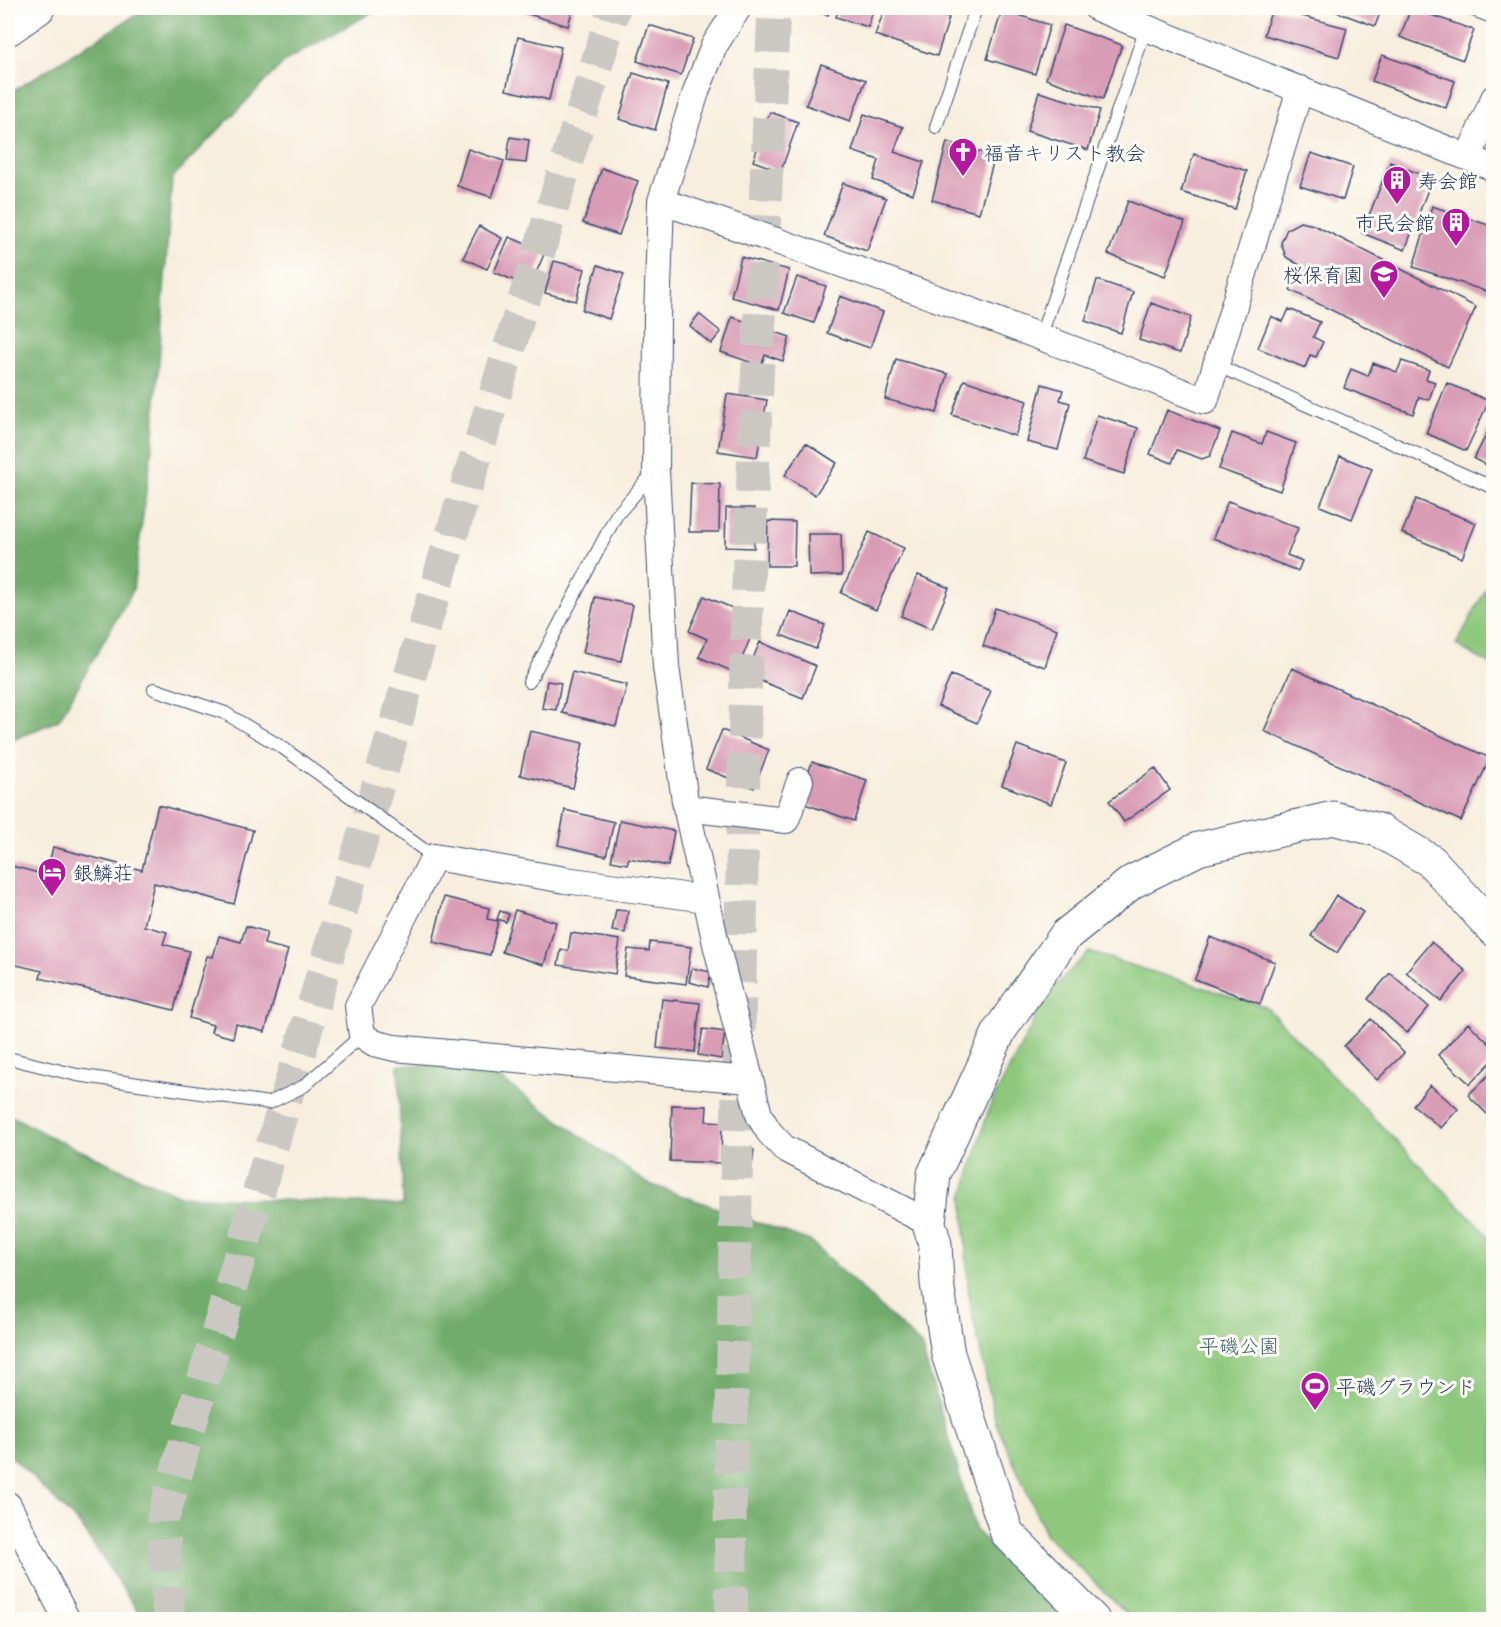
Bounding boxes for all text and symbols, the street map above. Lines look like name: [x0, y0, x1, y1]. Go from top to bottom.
church icon: 福音キリスト教会: [947, 136, 979, 178]
place label: 福音キリスト教会: [984, 139, 1146, 166]
building icon: 寿会館: [1381, 164, 1413, 206]
place label: 寿会館: [1418, 167, 1478, 194]
building icon: 市民会館: [1440, 206, 1472, 248]
place label: 市民会館: [1355, 209, 1435, 236]
school or university icon: 桜保育園: [1368, 258, 1400, 300]
place label: 桜保育園: [1283, 261, 1363, 288]
hotel icon: 銀鱗荘: [36, 856, 68, 898]
place label: 銀鱗荘: [73, 859, 133, 886]
park label: 平磯公園: [1199, 1332, 1279, 1359]
sports icon: 平磯グラウンド: [1299, 1370, 1331, 1412]
place label: 平磯グラウンド: [1336, 1373, 1476, 1400]

